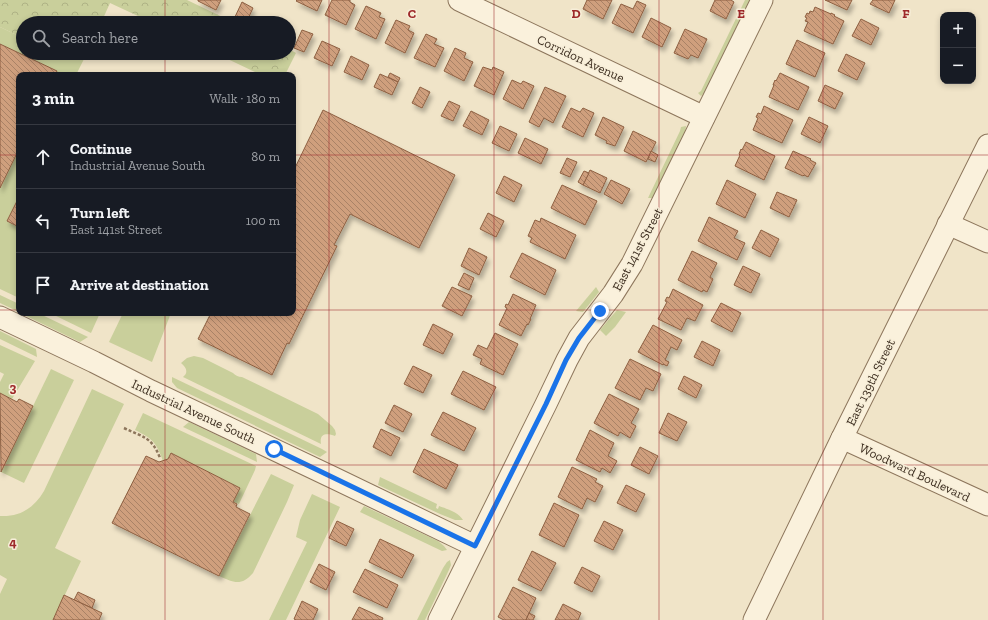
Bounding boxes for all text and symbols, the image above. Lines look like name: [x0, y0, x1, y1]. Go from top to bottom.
text: C: [408, 6, 416, 21]
text: D: [571, 6, 581, 21]
text: E: [737, 6, 745, 21]
text: F: [902, 6, 910, 21]
map controls: [940, 12, 976, 84]
button: +: [940, 12, 976, 48]
search box: [16, 16, 296, 60]
icon: search: [30, 27, 52, 49]
text: Search here: [62, 29, 138, 47]
street label: Corridon Avenue: [535, 32, 627, 85]
button: −: [940, 48, 976, 84]
text: 3 min: [32, 88, 74, 108]
text: Walk · 180 m: [210, 91, 280, 106]
text: Continue: [70, 140, 132, 158]
icon: ahead: [32, 146, 54, 168]
text: 80 m: [251, 149, 280, 164]
text: Industrial Avenue South: [70, 158, 205, 173]
text: Turn left: [70, 204, 130, 222]
street label: East 141st Street: [609, 205, 666, 293]
icon: left: [32, 210, 54, 232]
text: 100 m: [246, 213, 280, 228]
text: East 141st Street: [70, 222, 162, 237]
icon: arrive: [32, 274, 54, 296]
text: Arrive at destination: [70, 276, 209, 294]
route end: [591, 302, 609, 320]
street label: East 139th Street: [843, 336, 898, 428]
street label: Industrial Avenue South: [129, 376, 259, 447]
text: 3: [10, 380, 17, 395]
route start: [265, 440, 283, 458]
street label: Woodward Boulevard: [857, 440, 972, 505]
text: 4: [9, 535, 17, 550]

